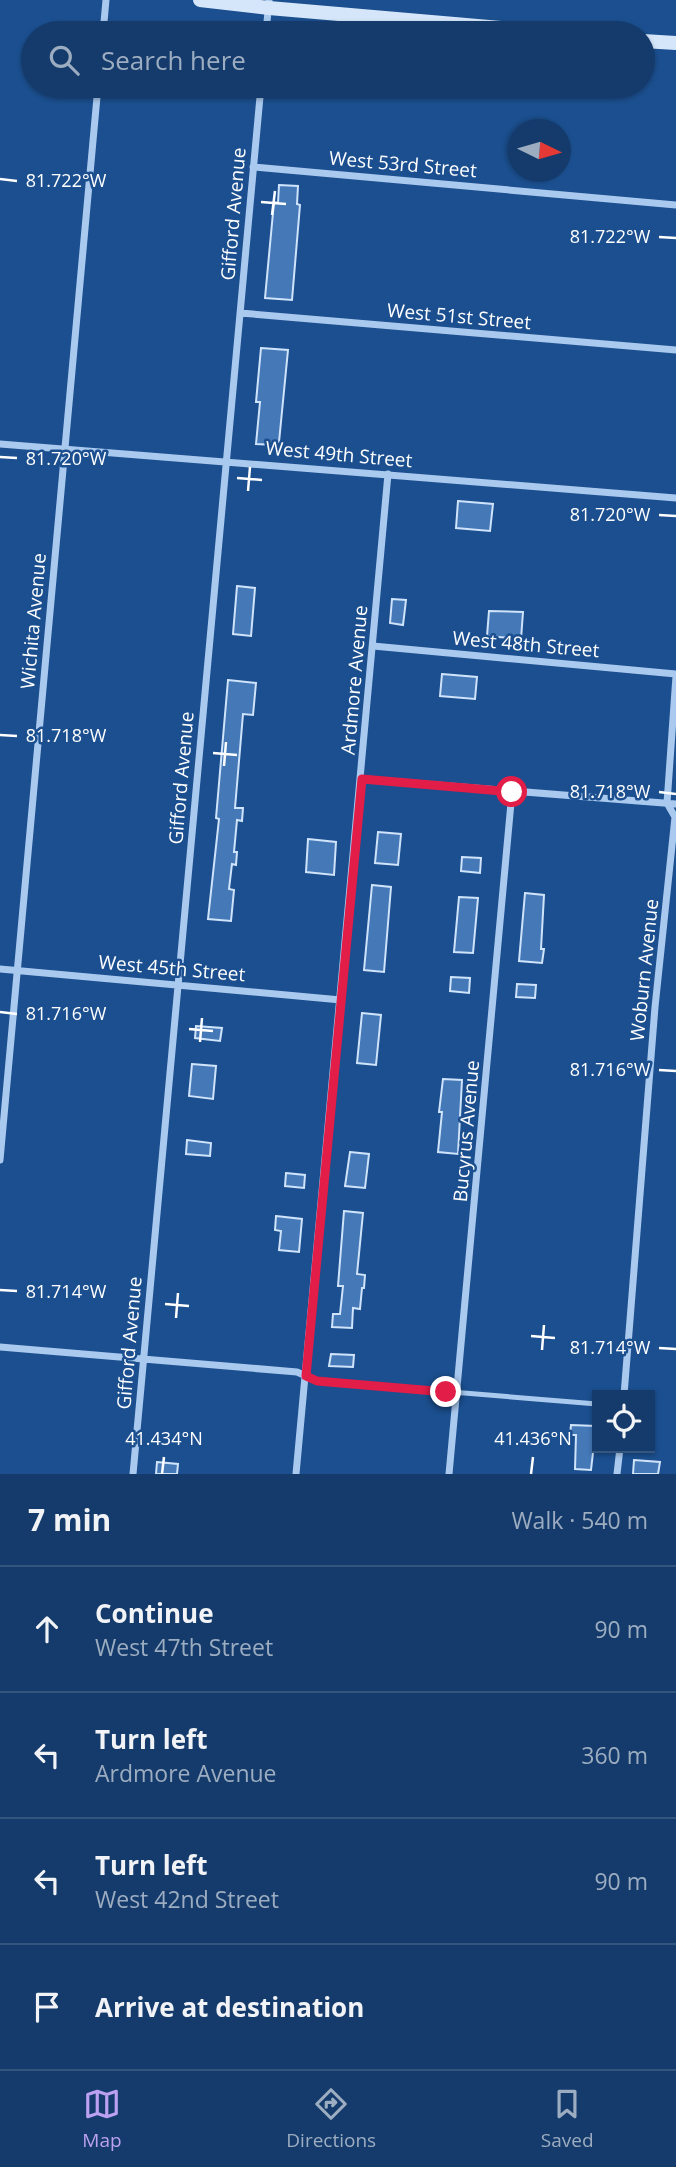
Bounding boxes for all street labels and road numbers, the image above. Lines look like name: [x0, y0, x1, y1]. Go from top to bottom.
street label: West 53rd Street: [328, 145, 478, 183]
street label: Gifford Avenue: [214, 146, 252, 282]
street label: West 51st Street: [386, 297, 532, 335]
street label: West 49th Street: [265, 435, 414, 473]
street label: Wichita Avenue: [14, 552, 52, 690]
street label: Ardmore Avenue: [335, 604, 373, 756]
street label: West 48th Street: [452, 625, 601, 663]
street label: Gifford Avenue: [162, 710, 200, 846]
street label: Woburn Avenue: [624, 898, 664, 1042]
street label: West 45th Street: [98, 949, 247, 987]
street label: Bucyrus Avenue: [447, 1059, 485, 1203]
street label: Gifford Avenue: [110, 1275, 148, 1411]

